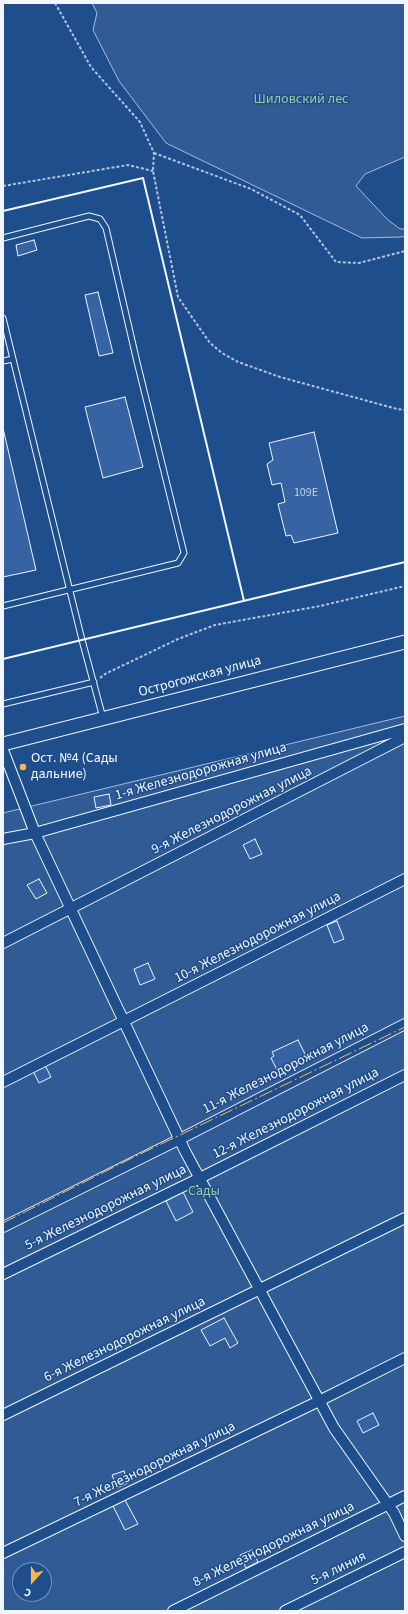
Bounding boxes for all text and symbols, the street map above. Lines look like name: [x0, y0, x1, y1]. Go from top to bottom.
park label: Шиловский лес: [253, 92, 349, 108]
house number: 109Е: [294, 486, 318, 500]
street label: Острогожская улица: [137, 653, 263, 701]
street label: 1-я Железнодорожная улица: [113, 739, 289, 805]
place label: Ост. №4 (Сады дальние): [31, 751, 118, 784]
marker: Ост. №4 (Сады дальние): [18, 762, 28, 772]
street label: 9-я Железнодорожная улица: [149, 763, 315, 859]
street label: 10-я Железнодорожная улица: [172, 889, 344, 987]
street label: 11-я Железнодорожная улица: [200, 1020, 372, 1118]
street label: 12-я Железнодорожная улица: [210, 1065, 382, 1163]
street label: 5-я Железнодорожная улица: [23, 1162, 189, 1254]
park label: Сады: [188, 1184, 220, 1200]
street label: 6-я Железнодорожная улица: [42, 1294, 208, 1386]
street label: 7-я Железнодорожная улица: [72, 1419, 238, 1511]
street label: 8-я Железнодорожная улица: [191, 1499, 357, 1591]
street label: 5-я линия: [309, 1548, 369, 1590]
north arrow: [12, 1562, 52, 1602]
text: С: [22, 1585, 34, 1601]

